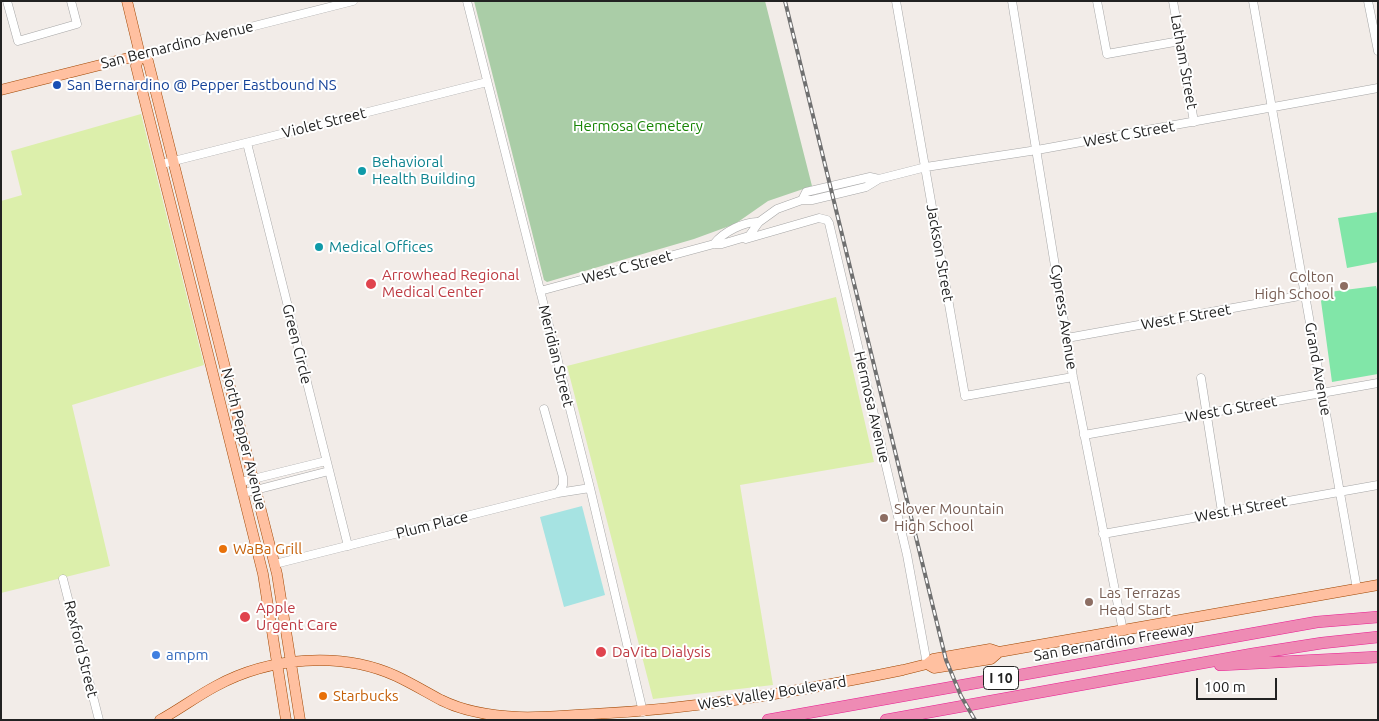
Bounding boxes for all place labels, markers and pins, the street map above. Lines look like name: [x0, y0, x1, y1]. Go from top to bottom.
place label: San Bernardino @ Pepper Eastbound NS: [67, 76, 337, 94]
marker: San Bernardino @ Pepper Eastbound NS: [51, 79, 63, 91]
place label: Behavioral Health Building: [372, 153, 476, 188]
marker: Behavioral Health Building: [356, 165, 368, 177]
place label: Medical Offices: [329, 238, 433, 256]
marker: Medical Offices: [313, 241, 325, 253]
place label: Arrowhead Regional Medical Center: [382, 266, 519, 301]
place label: Colton High School: [1254, 268, 1334, 303]
marker: Arrowhead Regional Medical Center: [364, 277, 378, 291]
marker: Colton High School: [1338, 280, 1350, 292]
place label: Slover Mountain High School: [894, 500, 1004, 535]
marker: Slover Mountain High School: [878, 512, 890, 524]
place label: WaBa Grill: [233, 540, 302, 558]
marker: WaBa Grill: [217, 543, 229, 555]
place label: Las Terrazas Head Start: [1099, 584, 1180, 619]
marker: Las Terrazas Head Start: [1083, 596, 1095, 608]
place label: Apple Urgent Care: [256, 599, 338, 634]
marker: Apple Urgent Care: [238, 610, 252, 624]
place label: DaVita Dialysis: [612, 643, 711, 661]
marker: DaVita Dialysis: [594, 645, 608, 659]
place label: ampm: [166, 646, 208, 664]
marker: ampm: [150, 649, 162, 661]
place label: Starbucks: [333, 687, 399, 705]
marker: Starbucks: [317, 690, 329, 702]

